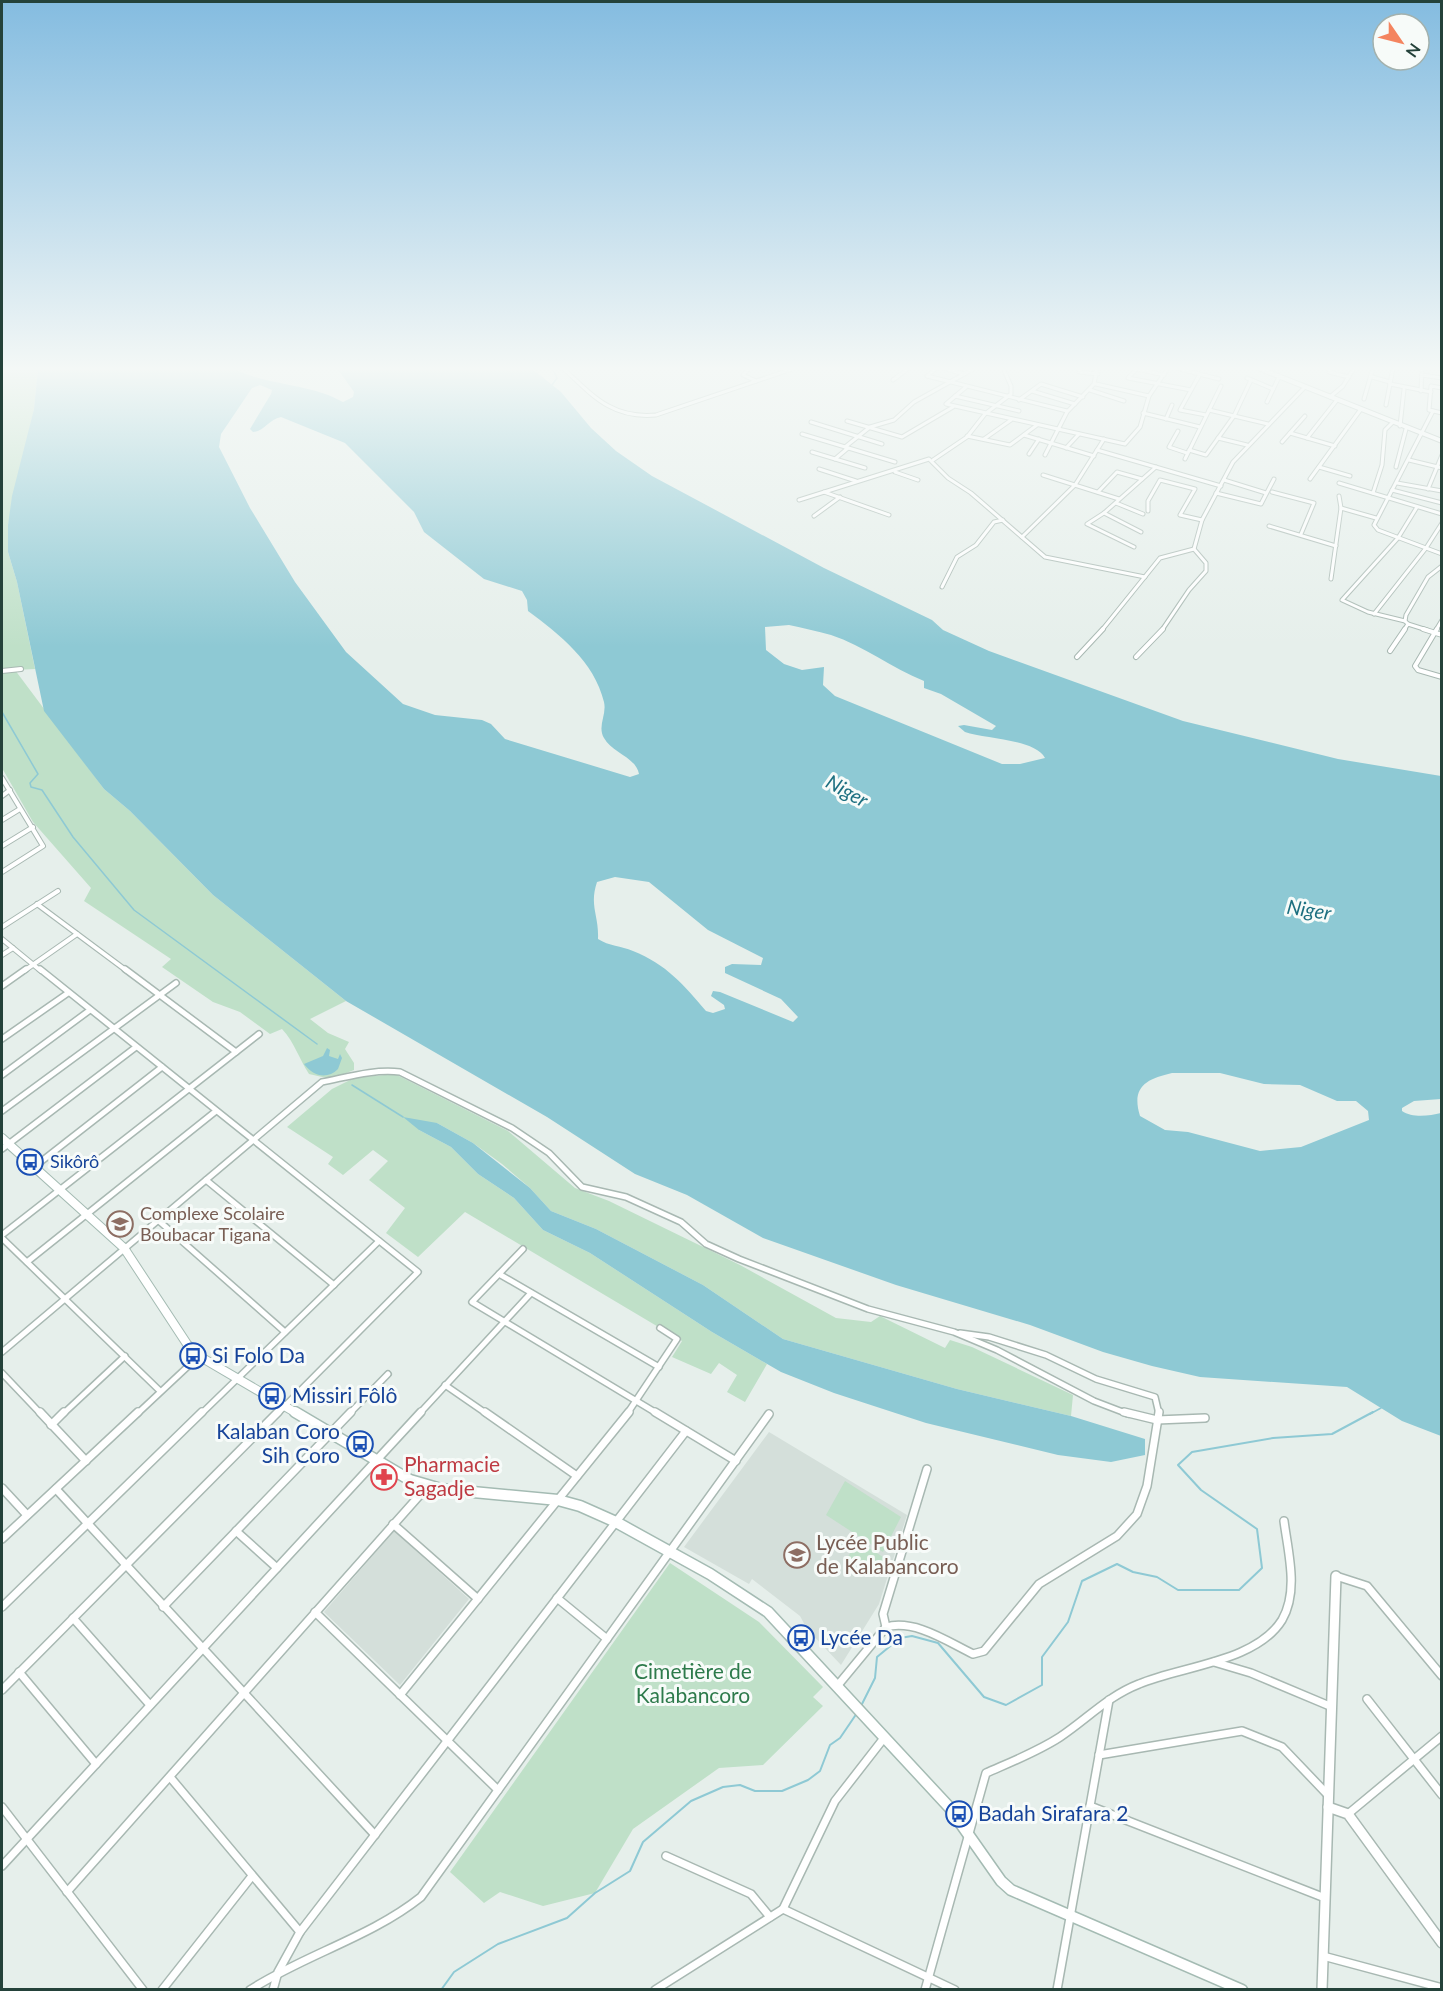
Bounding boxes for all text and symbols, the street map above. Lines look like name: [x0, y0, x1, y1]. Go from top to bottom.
north arrow: [1371, 12, 1431, 72]
text: N: [1402, 40, 1425, 61]
water label: Niger: [822, 769, 874, 812]
water label: Niger: [1285, 894, 1334, 925]
bus stop icon: Sikôrô: [15, 1147, 45, 1177]
place label: Sikôrô: [50, 1150, 99, 1172]
place label: Complexe Scolaire Boubacar Tigana: [140, 1202, 285, 1245]
school or university icon: Complexe Scolaire Boubacar Tigana: [105, 1209, 135, 1239]
bus stop icon: Si Folo Da: [178, 1341, 208, 1371]
place label: Si Folo Da: [212, 1342, 305, 1367]
bus stop icon: Missiri Fôlô: [257, 1381, 287, 1411]
place label: Missiri Fôlô: [292, 1382, 397, 1407]
place label: Kalaban Coro Sih Coro: [216, 1418, 340, 1467]
bus stop icon: Kalaban Coro Sih Coro: [345, 1429, 375, 1459]
place label: Pharmacie Sagadje: [404, 1451, 500, 1500]
pharmacy icon: Pharmacie Sagadje: [369, 1462, 399, 1492]
place label: Lycée Public de Kalabancoro: [816, 1529, 959, 1578]
school or university icon: Lycée Public de Kalabancoro: [782, 1540, 812, 1570]
bus stop icon: Lycée Da: [786, 1623, 816, 1653]
place label: Lycée Da: [820, 1624, 903, 1649]
park label: Cimetière de Kalabancoro: [634, 1658, 752, 1707]
bus stop icon: Badah Sirafara 2: [944, 1799, 974, 1829]
place label: Badah Sirafara 2: [978, 1800, 1128, 1825]

